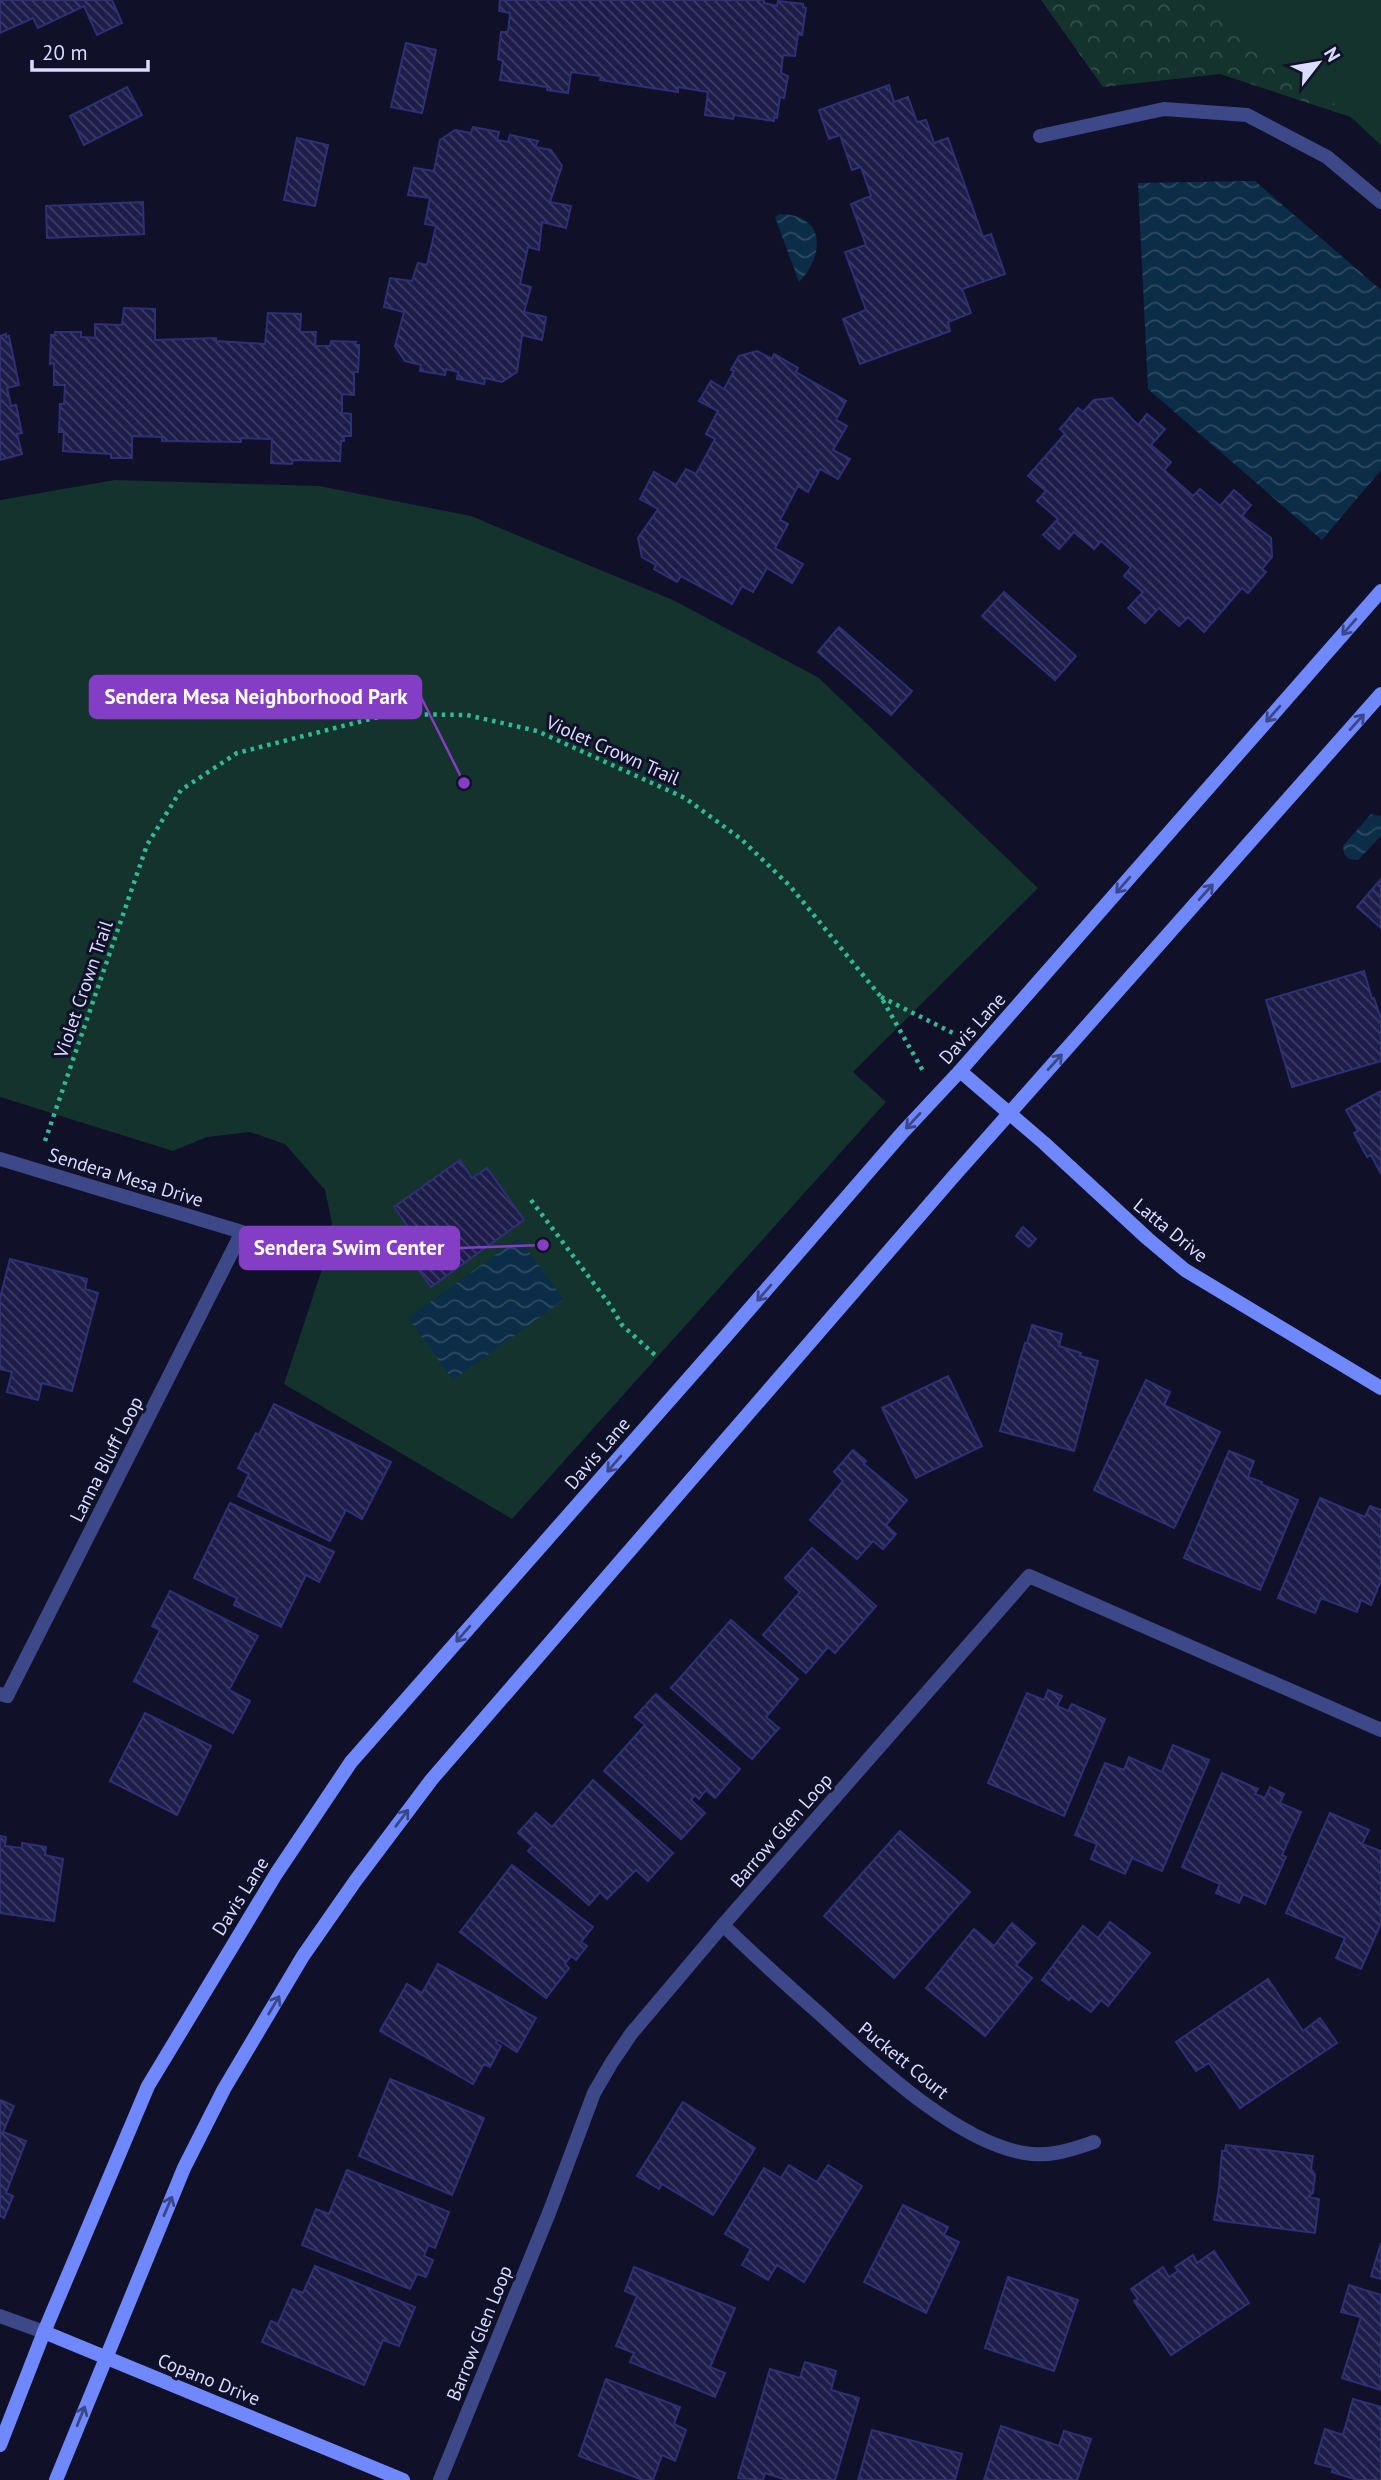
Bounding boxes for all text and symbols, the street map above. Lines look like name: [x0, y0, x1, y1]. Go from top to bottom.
scale bar: [32, 28, 147, 72]
north arrow: [1283, 28, 1353, 98]
text: 20 m: [42, 39, 88, 66]
text: N: [1319, 43, 1346, 66]
one-way arrow: [1341, 618, 1358, 635]
callout: Sendera Mesa Neighborhood Park: [90, 676, 421, 718]
text: Sendera Mesa Neighborhood Park: [104, 683, 408, 710]
one-way arrow: [1265, 705, 1281, 723]
street label: Violet Crown Trail: [542, 709, 684, 790]
one-way arrow: [1349, 713, 1365, 731]
one-way arrow: [1115, 876, 1131, 894]
one-way arrow: [1198, 883, 1214, 901]
street label: Violet Crown Trail: [48, 917, 118, 1062]
street label: Davis Lane: [934, 987, 1010, 1069]
one-way arrow: [1047, 1053, 1063, 1071]
one-way arrow: [905, 1112, 921, 1130]
street label: Sendera Mesa Drive: [46, 1142, 206, 1212]
street label: Latta Drive: [1129, 1193, 1213, 1267]
callout: Sendera Swim Center: [240, 1227, 459, 1269]
text: Sendera Swim Center: [254, 1234, 445, 1261]
one-way arrow: [756, 1284, 772, 1302]
street label: Lanna Bluff Loop: [64, 1392, 148, 1526]
street label: Davis Lane: [559, 1412, 635, 1494]
one-way arrow: [606, 1455, 622, 1473]
one-way arrow: [455, 1625, 471, 1643]
street label: Barrow Glen Loop: [725, 1768, 837, 1892]
one-way arrow: [395, 1809, 410, 1828]
street label: Davis Lane: [206, 1852, 274, 1940]
one-way arrow: [267, 1996, 281, 2016]
street label: Puckett Court: [854, 2016, 954, 2104]
one-way arrow: [163, 2196, 176, 2218]
street label: Barrow Glen Loop: [441, 2262, 517, 2404]
street label: Copano Drive: [154, 2348, 264, 2410]
one-way arrow: [75, 2406, 88, 2428]

